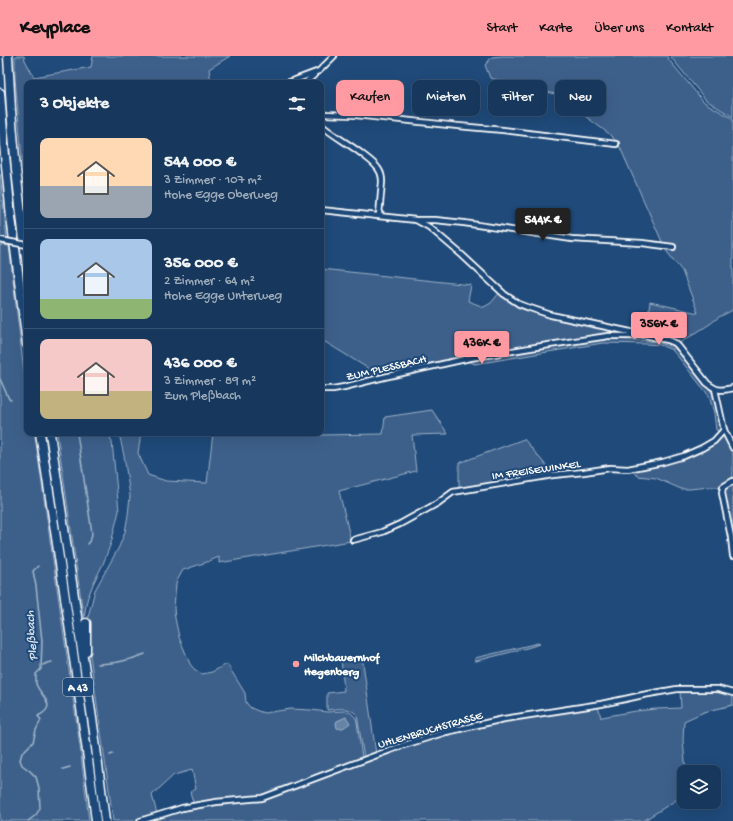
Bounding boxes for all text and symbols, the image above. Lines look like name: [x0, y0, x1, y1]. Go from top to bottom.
text: Keyplace: [20, 17, 90, 40]
text: Start: [487, 20, 517, 37]
text: Karte: [539, 20, 573, 37]
text: Über uns: [595, 20, 644, 37]
text: Kontakt: [666, 20, 713, 37]
chip: Kaufen: [336, 80, 404, 116]
chip: Mieten: [412, 80, 480, 116]
chip: Filter: [488, 80, 547, 116]
chip: Neu: [555, 80, 606, 116]
icon: filters: [286, 93, 308, 115]
text: 3 Objekte: [40, 94, 109, 114]
text: 544 000 €: [164, 153, 236, 173]
icon: home: [72, 154, 120, 202]
text: 3 Zimmer · 107 m²: [164, 173, 262, 188]
text: Hohe Egge Oberweg: [164, 188, 278, 203]
pin: 544K €: [510, 208, 576, 242]
text: 544K €: [524, 213, 562, 228]
text: 356 000 €: [164, 254, 238, 274]
icon: home: [72, 255, 120, 303]
text: 2 Zimmer · 64 m²: [164, 274, 255, 289]
text: Hohe Egge Unterweg: [164, 289, 282, 304]
pin: 356K €: [626, 312, 692, 346]
text: 356K €: [640, 317, 678, 332]
pin: 436K €: [449, 331, 515, 365]
text: 436K €: [463, 336, 501, 351]
street label: ZUM PLESSBACH: [345, 353, 428, 385]
text: 436 000 €: [164, 354, 237, 374]
icon: home: [72, 355, 120, 403]
text: 3 Zimmer · 89 m²: [164, 374, 256, 389]
text: Zum Pleßbach: [164, 389, 241, 404]
street label: IM FREISEWINKEL: [491, 458, 582, 484]
water label: Pleßbach: [23, 609, 42, 661]
place label: Milchbauernhof Hegenberg: [304, 652, 381, 680]
marker: Milchbauernhof Hegenberg: [291, 659, 301, 669]
road number: A 43: [63, 678, 93, 696]
street label: UHLENBRUCHSTRASSE: [377, 709, 485, 753]
map controls: [677, 765, 721, 809]
button: layers: [677, 765, 721, 809]

